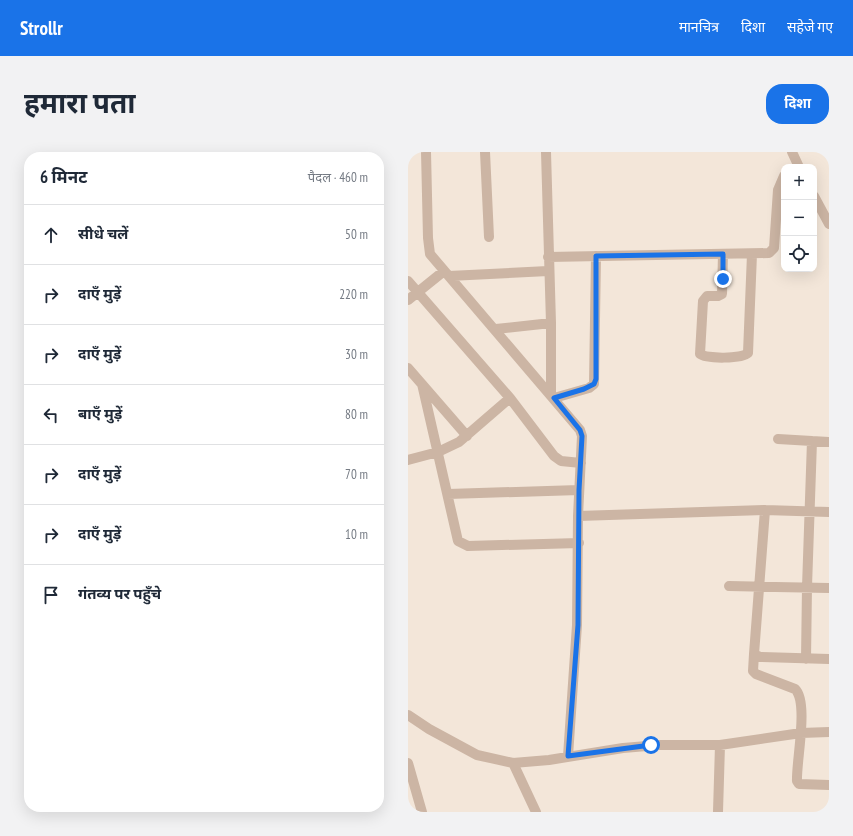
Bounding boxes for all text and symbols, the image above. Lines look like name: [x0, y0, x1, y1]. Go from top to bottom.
text: Strollr: [20, 16, 63, 40]
text: मानचित्र: [679, 18, 719, 36]
text: दिशा: [741, 18, 765, 36]
text: सहेजे गए: [787, 18, 833, 36]
text: हमारा पता: [24, 84, 135, 121]
button: दिशा: [766, 84, 829, 124]
map controls: [781, 164, 817, 272]
button: +: [781, 164, 817, 200]
text: 6 मिनट: [40, 166, 87, 188]
text: पैदल · 460 m: [308, 169, 368, 186]
button: −: [781, 200, 817, 236]
icon: ahead: [40, 224, 62, 246]
text: सीधे चलें: [78, 224, 128, 243]
text: 50 m: [345, 226, 368, 243]
button: locate: [781, 236, 817, 272]
route end: [714, 270, 732, 288]
icon: right: [40, 284, 62, 306]
text: दाएँ मुड़ें: [78, 284, 121, 303]
text: 220 m: [339, 286, 368, 303]
icon: right: [40, 344, 62, 366]
text: दाएँ मुड़ें: [78, 344, 121, 363]
text: 30 m: [345, 346, 368, 363]
icon: left: [40, 404, 62, 426]
text: बाएँ मुड़ें: [78, 404, 122, 423]
text: 80 m: [345, 406, 368, 423]
icon: right: [40, 464, 62, 486]
text: दाएँ मुड़ें: [78, 464, 121, 483]
text: 70 m: [345, 466, 368, 483]
icon: right: [40, 524, 62, 546]
text: दाएँ मुड़ें: [78, 524, 121, 543]
text: 10 m: [345, 526, 368, 543]
icon: arrive: [40, 584, 62, 606]
text: गंतव्य पर पहुँचे: [78, 584, 161, 603]
route start: [642, 736, 660, 754]

